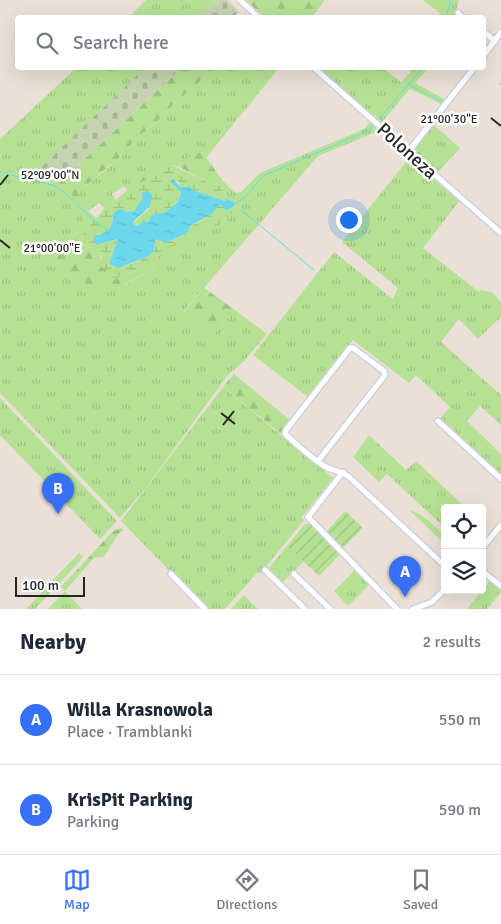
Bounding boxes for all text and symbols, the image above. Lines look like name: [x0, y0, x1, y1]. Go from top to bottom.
search box: [15, 15, 486, 70]
icon: search: [33, 29, 61, 57]
text: Search here: [73, 31, 169, 55]
text: 21°00'30"E: [420, 112, 478, 127]
street label: Poloneza: [372, 118, 442, 184]
text: 52°09'00"N: [21, 168, 79, 183]
your location: [336, 207, 362, 233]
text: 21°00'00"E: [23, 241, 81, 256]
pin: B: [42, 473, 74, 514]
map controls: [441, 504, 486, 594]
button: locate: [441, 504, 486, 549]
button: layers: [441, 549, 486, 594]
pin: A: [389, 556, 421, 597]
scale bar: [15, 574, 85, 597]
text: 100 m: [22, 577, 59, 594]
text: Nearby: [20, 629, 86, 655]
text: 2 results: [422, 632, 481, 652]
text: Willa Krasnowola: [67, 698, 213, 722]
text: A: [31, 710, 41, 730]
text: 550 m: [439, 710, 481, 730]
text: Place · Tramblanki: [67, 722, 192, 742]
text: KrisPit Parking: [67, 788, 193, 812]
text: B: [31, 800, 41, 820]
text: 590 m: [439, 800, 481, 820]
text: Parking: [67, 812, 119, 832]
tab: Map: [63, 866, 91, 913]
tab: Directions: [216, 866, 277, 913]
tab: Saved: [403, 866, 438, 913]

